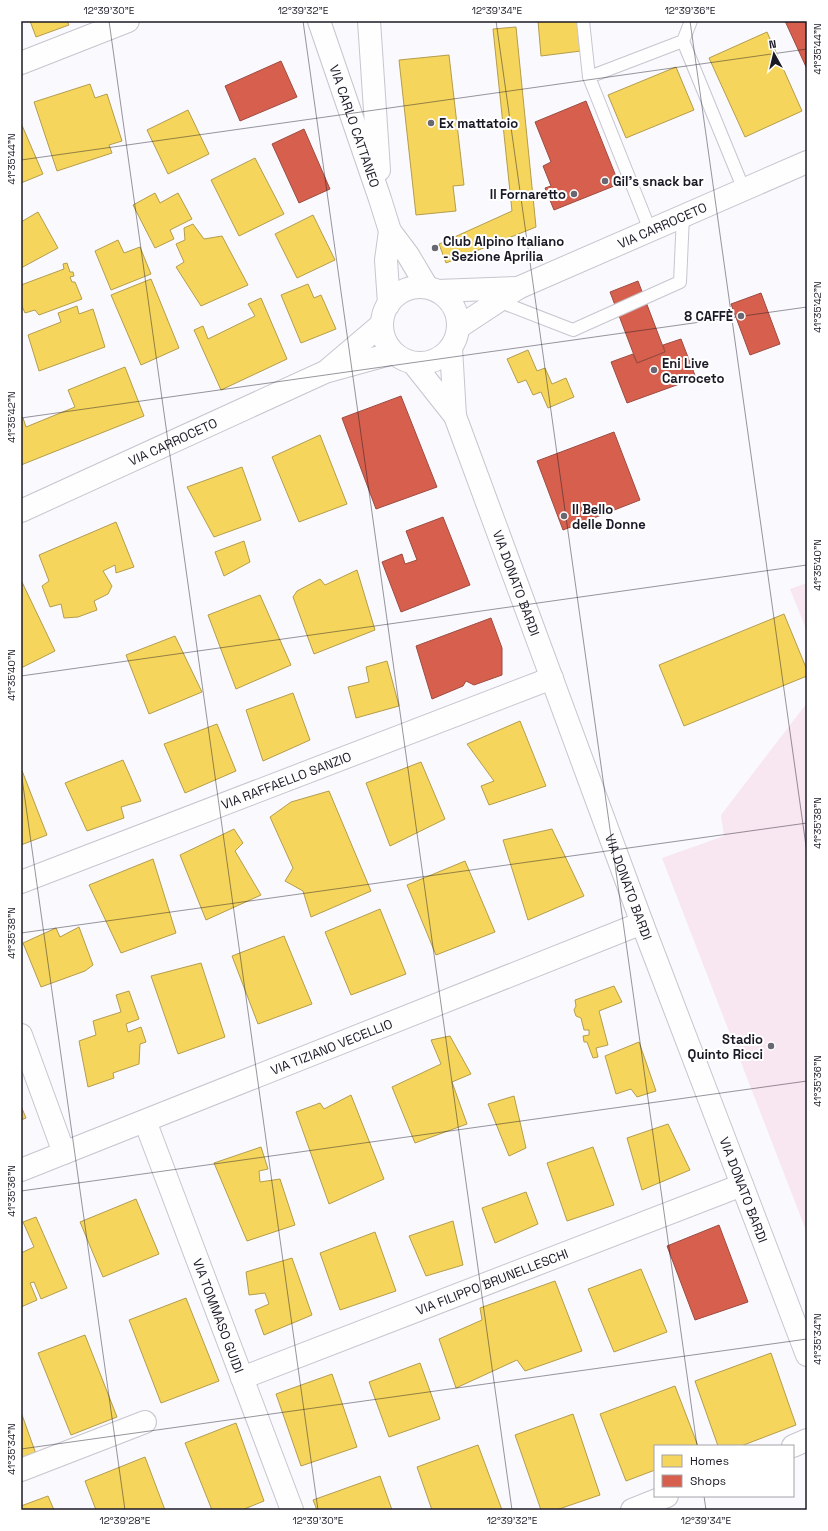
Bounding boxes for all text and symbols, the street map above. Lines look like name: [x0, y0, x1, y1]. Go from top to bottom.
text: 12°39'30"E: [83, 4, 135, 17]
text: 12°39'32"E: [278, 4, 329, 17]
text: 12°39'34"E: [472, 4, 523, 17]
text: 12°39'36"E: [665, 4, 716, 17]
text: 41°35'44"N: [811, 23, 824, 75]
north arrow: [754, 34, 794, 74]
text: N: [768, 37, 777, 52]
street label: VIA CARLO CATTANEO: [326, 62, 384, 190]
place label: Ex mattatoio: [439, 115, 518, 132]
marker: Ex mattatoio: [426, 118, 436, 128]
text: 41°35'44"N: [5, 133, 18, 185]
place label: Gil's snack bar: [613, 173, 704, 190]
marker: Gil's snack bar: [600, 176, 610, 186]
place label: Il Fornaretto: [490, 186, 566, 203]
marker: Il Fornaretto: [569, 189, 579, 199]
street label: VIA CARROCETO: [615, 198, 709, 252]
place label: Club Alpino Italiano - Sezione Aprilia: [443, 233, 564, 265]
marker: Club Alpino Italiano - Sezione Aprilia: [430, 243, 440, 253]
text: 41°35'42"N: [811, 281, 824, 333]
place label: 8 CAFFÈ: [684, 308, 733, 325]
marker: 8 CAFFÈ: [736, 311, 746, 321]
place label: Eni Live Carroceto: [662, 355, 725, 387]
marker: Eni Live Carroceto: [649, 365, 659, 375]
text: 41°35'42"N: [5, 391, 18, 443]
street label: VIA CARROCETO: [126, 414, 220, 469]
place label: Il Bello delle Donne: [572, 501, 646, 533]
marker: Il Bello delle Donne: [559, 511, 569, 521]
street label: VIA DONATO BARDI: [489, 527, 544, 638]
text: 41°35'40"N: [811, 539, 824, 591]
text: 41°35'40"N: [5, 649, 18, 701]
street label: VIA RAFFAELLO SANZIO: [219, 747, 354, 813]
text: 41°35'38"N: [811, 797, 824, 849]
street label: VIA DONATO BARDI: [601, 831, 656, 942]
text: 41°35'38"N: [5, 907, 18, 959]
street label: VIA TIZIANO VECELLIO: [268, 1015, 395, 1078]
place label: Stadio Quinto Ricci: [688, 1031, 763, 1063]
marker: Stadio Quinto Ricci: [766, 1041, 776, 1051]
text: 41°35'36"N: [811, 1055, 824, 1107]
street label: VIA DONATO BARDI: [716, 1134, 772, 1245]
text: 41°35'36"N: [5, 1165, 18, 1217]
street label: VIA FILIPPO BRUNELLESCHI: [413, 1244, 571, 1319]
street label: VIA TOMMASO GUIDI: [189, 1256, 248, 1375]
text: 41°35'34"N: [811, 1313, 824, 1365]
text: 41°35'34"N: [5, 1423, 18, 1475]
legend: [654, 1445, 794, 1497]
text: Homes: [690, 1453, 729, 1469]
text: Shops: [690, 1473, 726, 1489]
text: 12°39'28"E: [100, 1514, 151, 1527]
text: 12°39'30"E: [292, 1514, 344, 1527]
text: 12°39'32"E: [487, 1514, 538, 1527]
text: 12°39'34"E: [681, 1514, 732, 1527]

